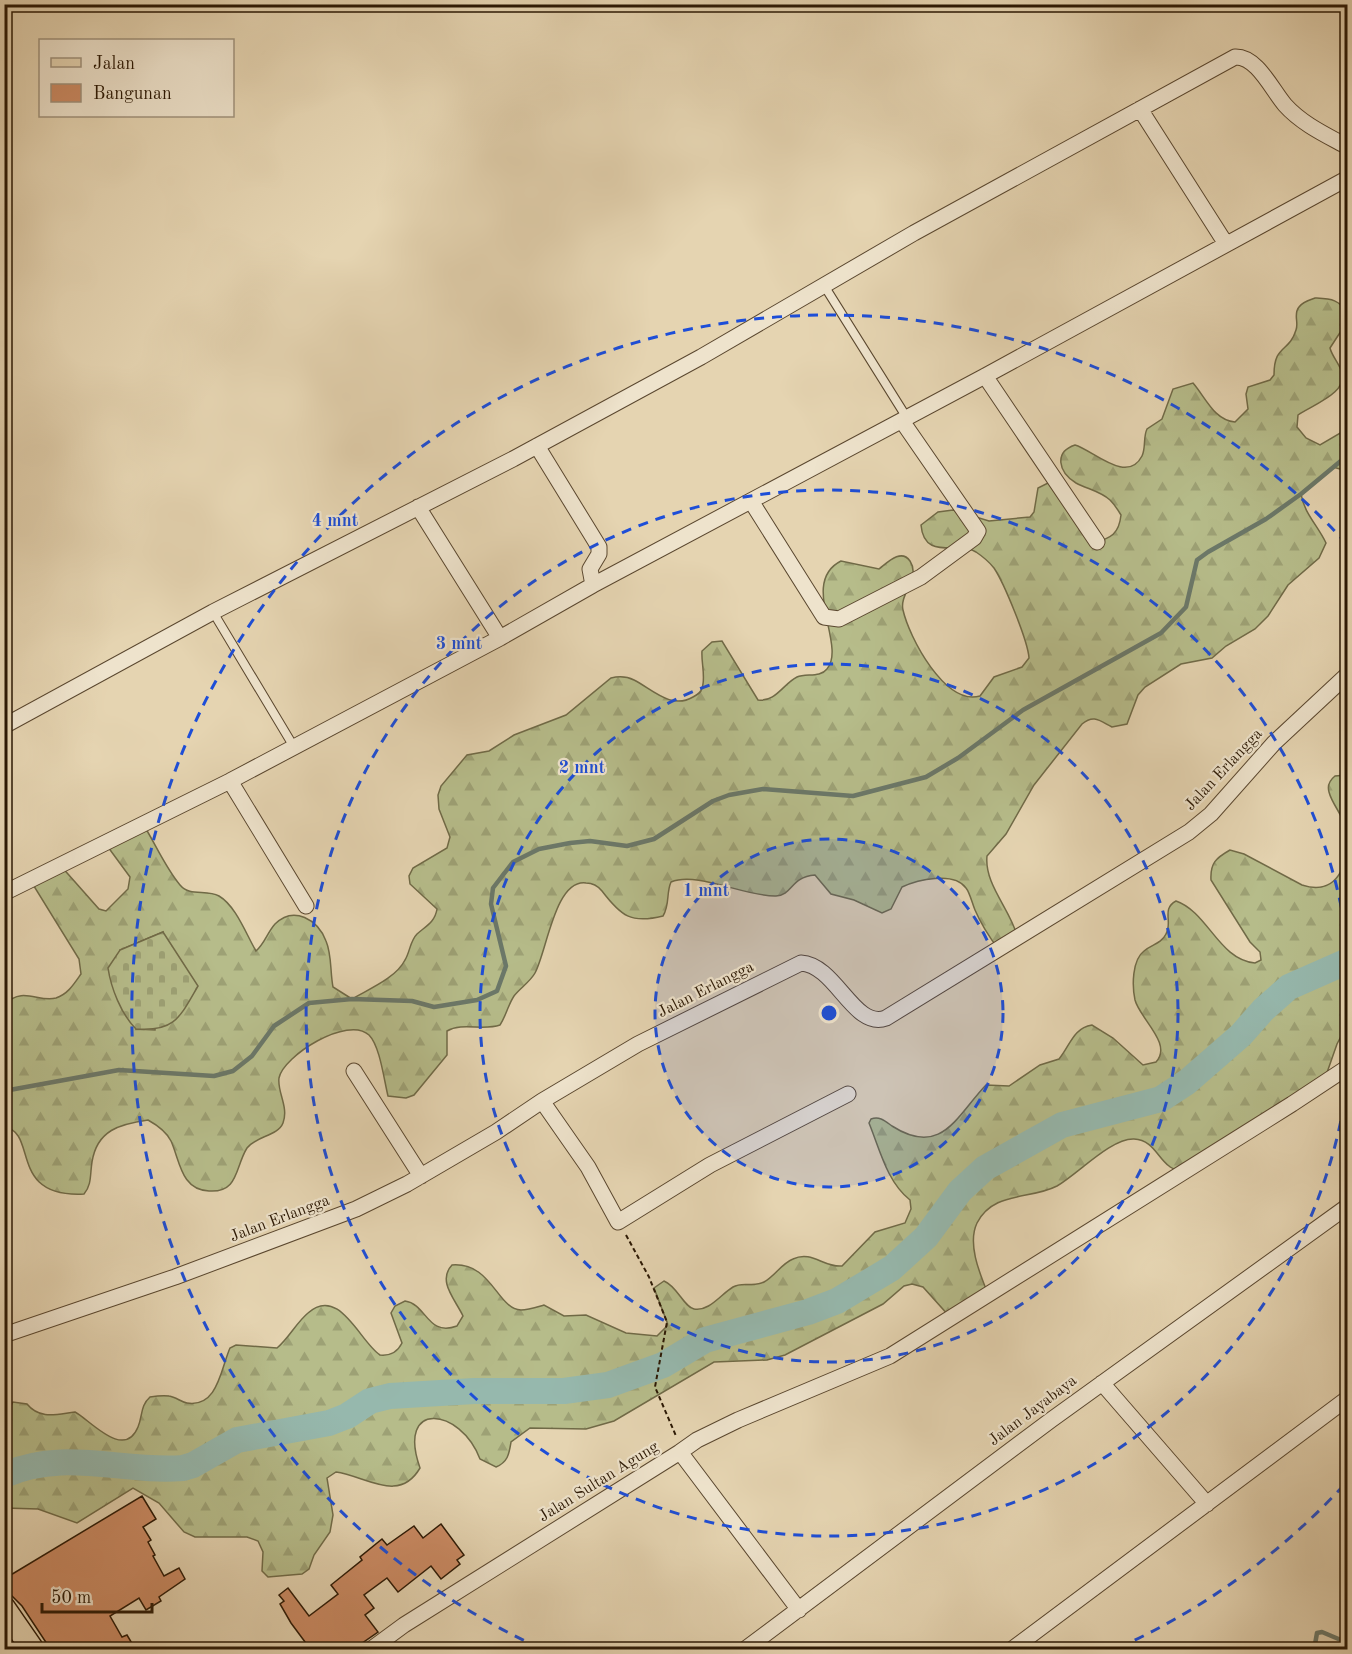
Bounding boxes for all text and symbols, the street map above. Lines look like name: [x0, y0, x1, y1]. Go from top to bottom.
legend: [39, 39, 234, 117]
text: Jalan: [93, 55, 135, 73]
text: Bangunan: [93, 85, 172, 103]
text: 4 mnt: [312, 512, 359, 530]
text: 3 mnt: [436, 635, 483, 653]
street label: Jalan Erlangga: [1182, 726, 1266, 814]
text: 2 mnt: [559, 759, 606, 777]
text: 1 mnt: [683, 882, 730, 900]
street label: Jalan Erlangga: [655, 959, 757, 1021]
centre of rings: [819, 1003, 839, 1023]
street label: Jalan Erlangga: [228, 1193, 332, 1245]
street label: Jalan Jayabaya: [986, 1373, 1080, 1449]
street label: Jalan Sultan Agung: [536, 1438, 662, 1525]
scale bar: [42, 1576, 152, 1614]
text: 50 m: [51, 1589, 91, 1607]

